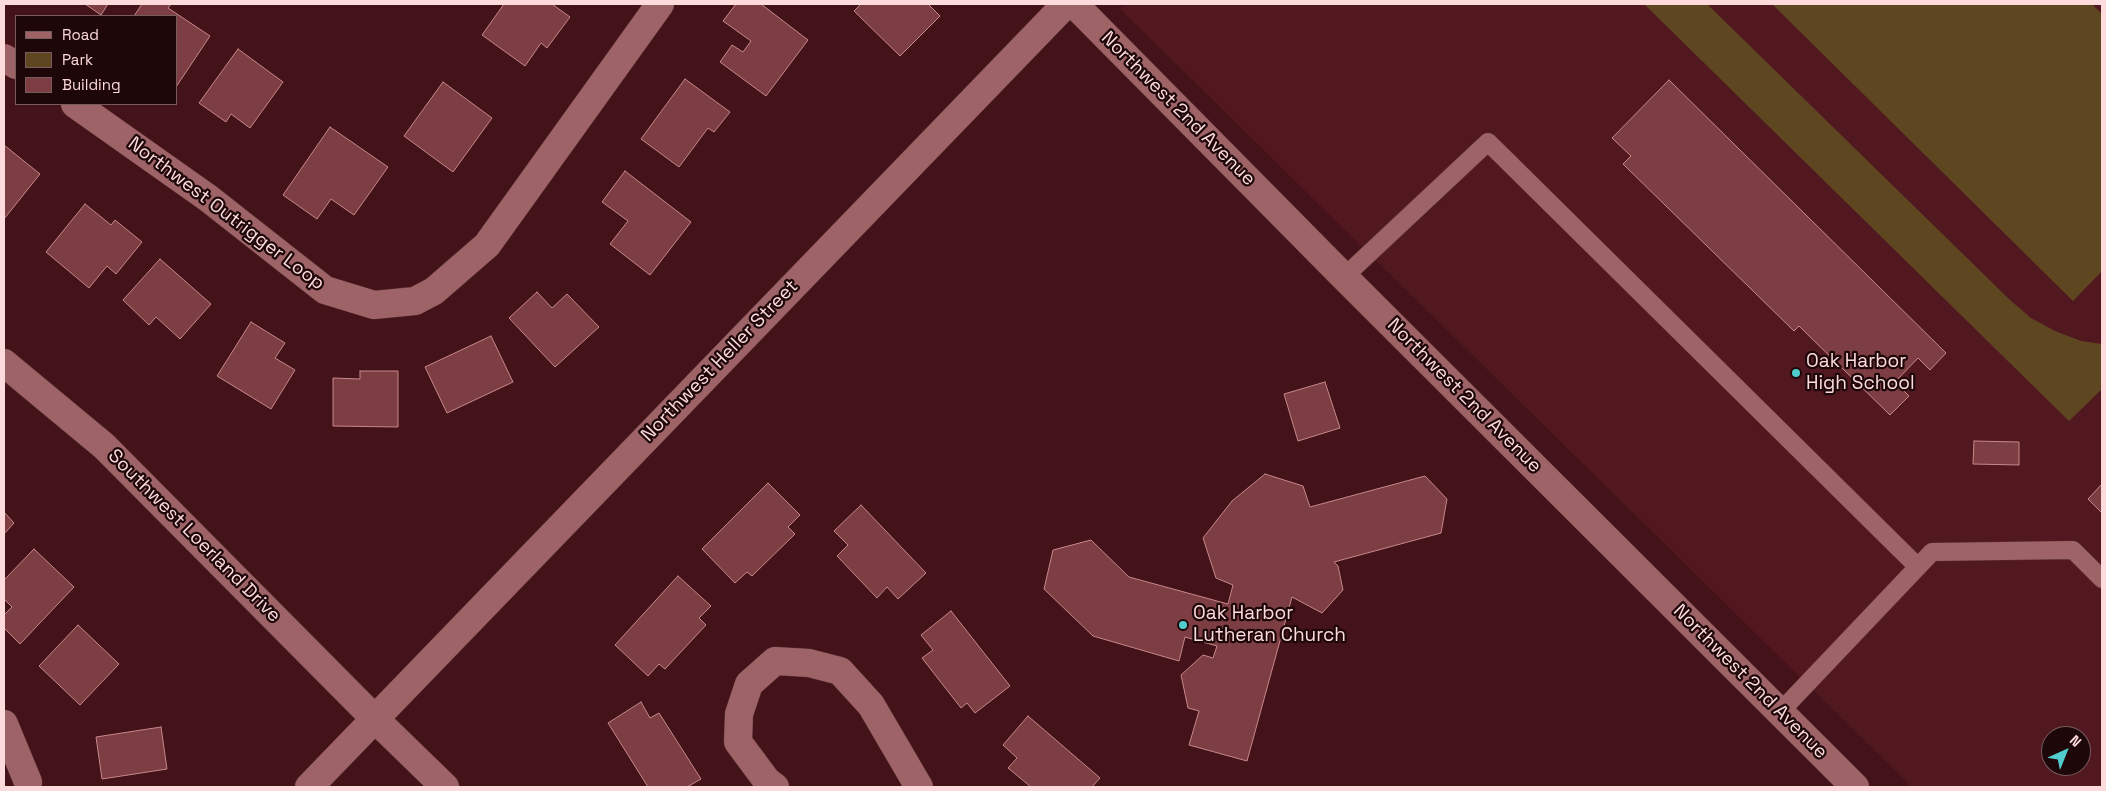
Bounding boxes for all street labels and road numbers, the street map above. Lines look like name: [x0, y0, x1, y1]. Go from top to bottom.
street label: Northwest 2nd Avenue: [1096, 27, 1260, 191]
street label: Northwest Outrigger Loop: [123, 133, 329, 295]
street label: Northwest Heller Street: [637, 275, 803, 447]
street label: Northwest 2nd Avenue: [1382, 314, 1546, 478]
street label: Southwest Loerland Drive: [103, 445, 285, 627]
street label: Northwest 2nd Avenue: [1668, 600, 1832, 764]

